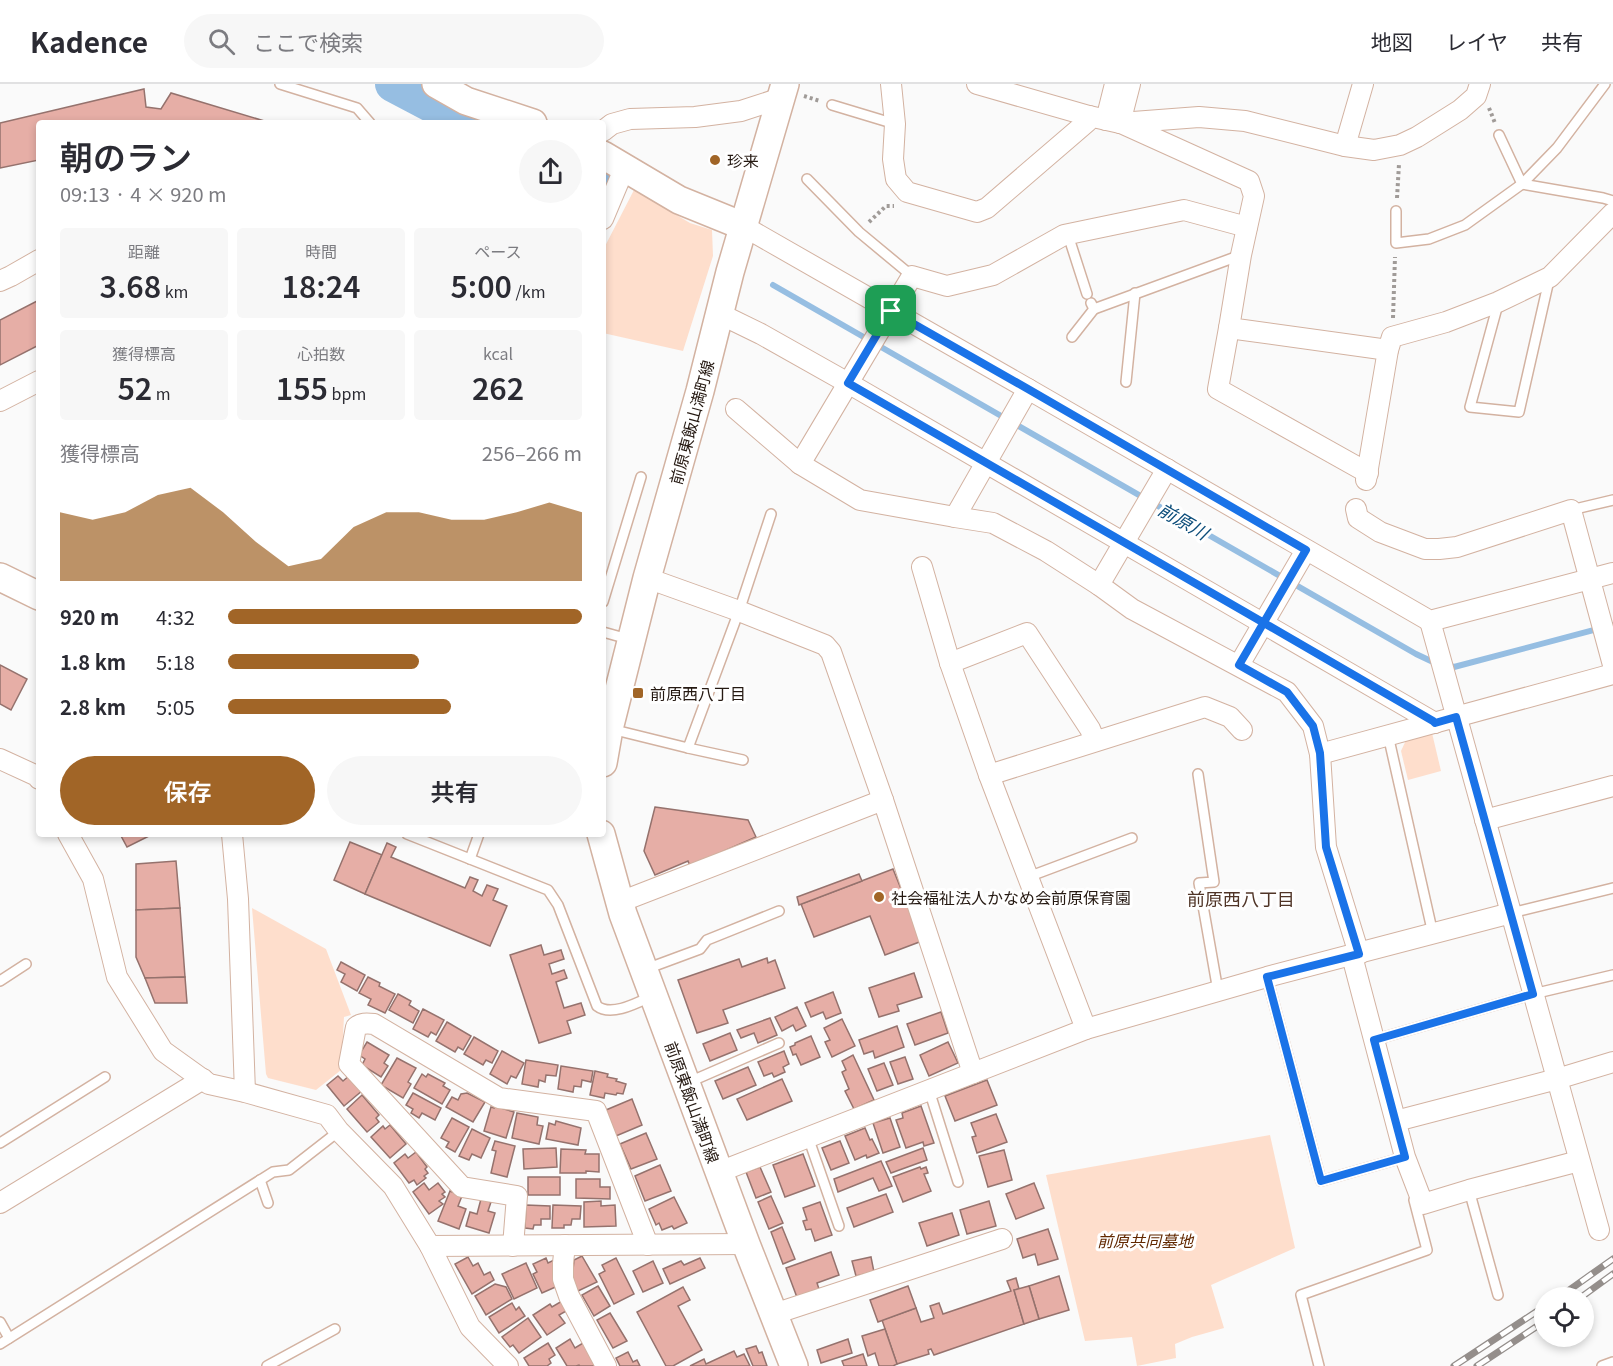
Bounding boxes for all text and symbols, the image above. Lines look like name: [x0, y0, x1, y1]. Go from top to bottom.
search box: [184, 14, 604, 68]
text: Kadence: [30, 21, 148, 61]
icon: search: [205, 25, 238, 58]
text: ここで検索: [253, 25, 363, 57]
text: 地図: [1371, 26, 1413, 56]
text: レイヤ: [1446, 26, 1508, 56]
text: 共有: [1541, 26, 1583, 56]
text: 朝のラン: [60, 132, 192, 180]
button: share: [519, 140, 582, 203]
place label: 珍来: [727, 148, 759, 172]
marker: 珍来: [708, 153, 722, 167]
text: 09:13 · 4 × 920 m: [60, 179, 227, 208]
text: 距離: [128, 239, 160, 263]
text: 時間: [305, 239, 337, 263]
text: ペース: [474, 239, 522, 263]
text: 3.68: [100, 263, 161, 307]
text: 18:24: [282, 263, 360, 307]
text: 5:00: [450, 263, 512, 307]
text: km: [161, 279, 188, 303]
text: /km: [512, 279, 546, 303]
pin: [865, 285, 916, 336]
icon: arrive: [874, 294, 907, 327]
text: 獲得標高: [112, 341, 176, 365]
text: 心拍数: [297, 341, 345, 365]
text: kcal: [483, 341, 513, 365]
street label: 前原東飯山満町線: [663, 357, 719, 487]
text: 52: [117, 365, 152, 409]
text: 155: [276, 365, 328, 409]
text: 262: [472, 365, 524, 409]
text: m: [152, 381, 171, 405]
text: bpm: [328, 381, 366, 405]
text: 獲得標高: [60, 438, 140, 467]
text: 256–266 m: [482, 438, 582, 467]
water label: 前原川: [1154, 495, 1216, 546]
text: 920 m: [60, 602, 119, 631]
text: 4:32: [156, 602, 195, 631]
text: 1.8 km: [60, 647, 126, 676]
text: 5:18: [156, 647, 195, 676]
place label: 前原西八丁目: [650, 681, 746, 705]
marker: 前原西八丁目: [631, 686, 645, 700]
text: 2.8 km: [60, 692, 126, 721]
text: 5:05: [156, 692, 195, 721]
button: 保存: [60, 756, 315, 825]
button: 共有: [327, 756, 582, 825]
place label: 社会福祉法人かなめ会前原保育園: [891, 885, 1131, 909]
district label: 前原西八丁目: [1187, 885, 1295, 911]
marker: 社会福祉法人かなめ会前原保育園: [872, 890, 886, 904]
street label: 前原東飯山満町線: [660, 1038, 726, 1166]
park label: 前原共同墓地: [1097, 1228, 1195, 1252]
map controls: [1534, 1287, 1594, 1347]
button: locate: [1534, 1287, 1594, 1347]

